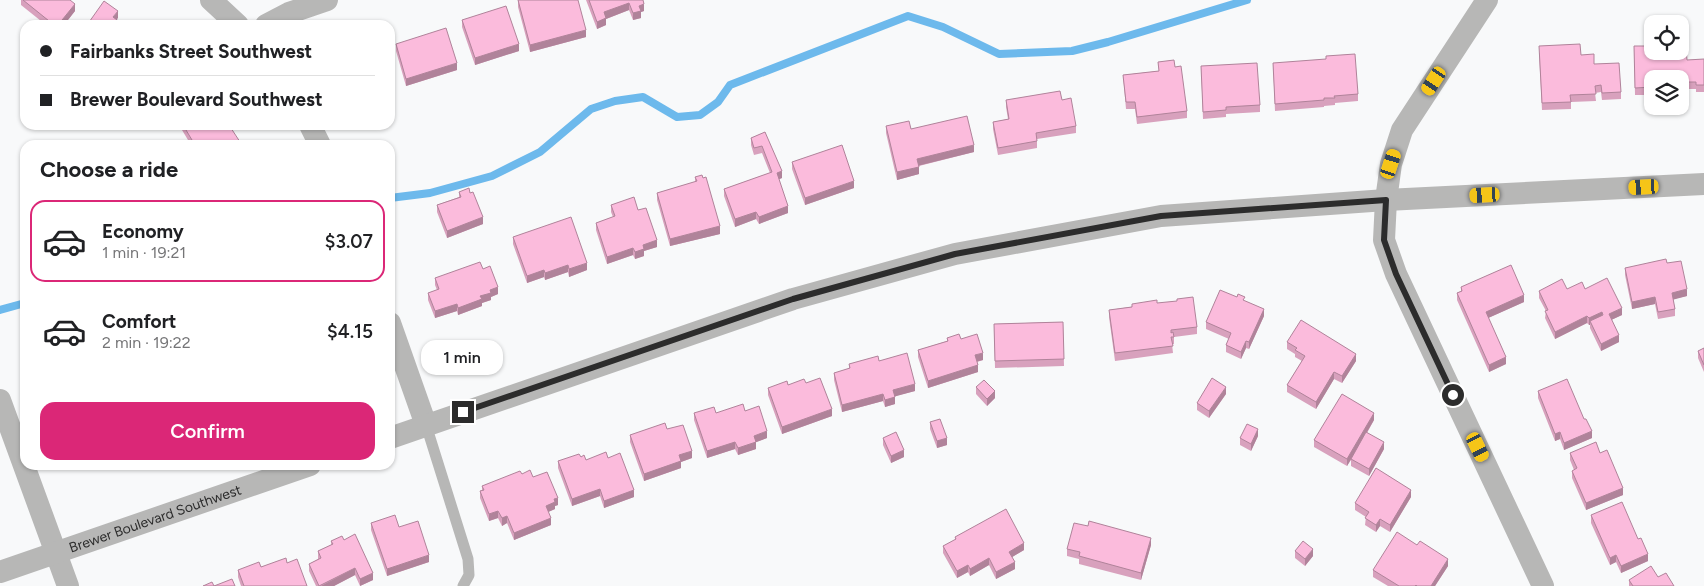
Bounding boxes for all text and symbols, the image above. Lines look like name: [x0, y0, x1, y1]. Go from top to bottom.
map controls: [1644, 15, 1689, 115]
button: locate: [1644, 15, 1689, 60]
text: Fairbanks Street Southwest: [70, 40, 312, 63]
car: [1419, 64, 1448, 98]
button: layers: [1644, 70, 1689, 115]
text: Brewer Boulevard Southwest: [70, 88, 323, 111]
car: [1379, 147, 1402, 181]
text: Choose a ride: [40, 156, 178, 183]
car: [1628, 179, 1659, 195]
car: [1469, 187, 1500, 203]
icon: car: [42, 219, 87, 264]
text: Economy: [102, 220, 184, 243]
text: $3.07: [325, 230, 373, 253]
text: 1 min · 19:21: [102, 243, 186, 262]
icon: car: [42, 309, 87, 354]
text: Comfort: [102, 310, 177, 333]
text: $4.15: [327, 320, 373, 343]
text: 2 min · 19:22: [102, 333, 191, 352]
callout: 1 min: [422, 340, 504, 374]
text: 1 min: [443, 348, 481, 367]
route start: [1442, 384, 1464, 406]
route end: [452, 401, 474, 423]
button: Confirm: [40, 402, 375, 460]
car: [1464, 430, 1491, 464]
street label: Brewer Boulevard Southwest: [67, 481, 243, 556]

